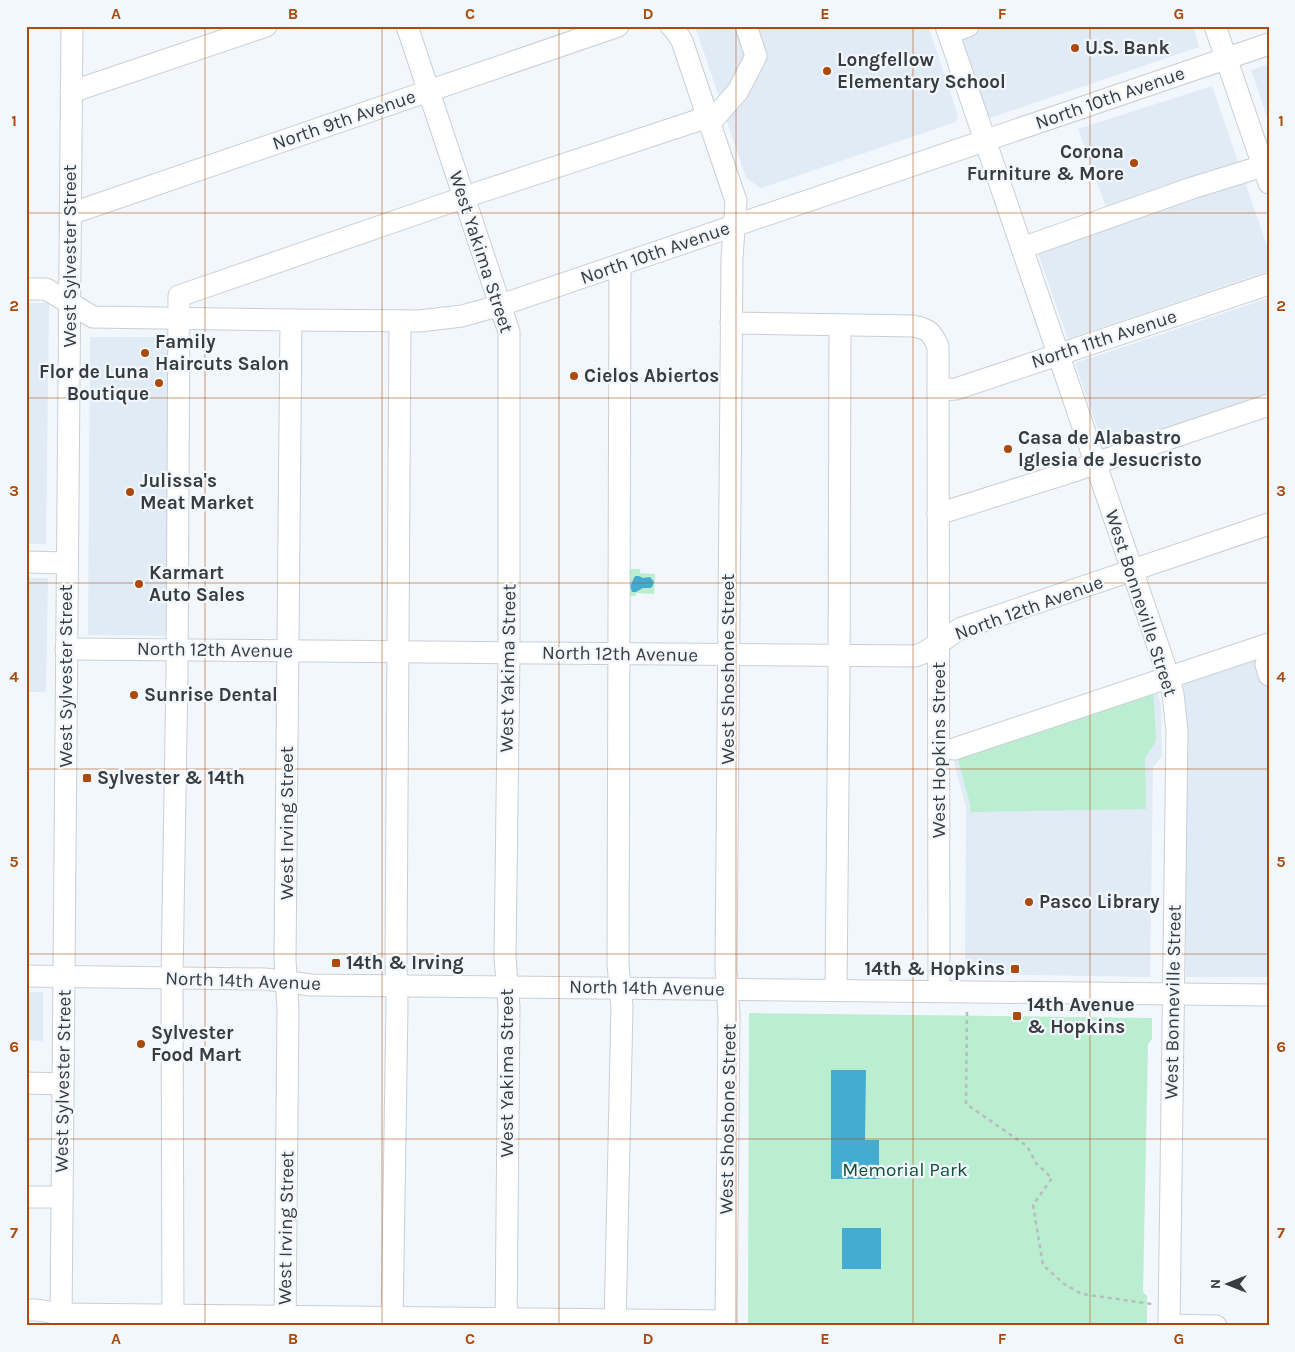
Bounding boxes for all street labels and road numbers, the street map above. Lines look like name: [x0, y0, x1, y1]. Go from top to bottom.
street label: North 10th Avenue: [1032, 62, 1188, 134]
street label: North 9th Avenue: [269, 85, 419, 155]
street label: West Sylvester Street: [59, 164, 81, 348]
street label: West Yakima Street: [444, 168, 518, 336]
street label: North 10th Avenue: [577, 217, 733, 289]
street label: North 11th Avenue: [1029, 305, 1179, 373]
street label: West Bonneville Street: [1100, 507, 1182, 699]
street label: North 12th Avenue: [952, 571, 1106, 645]
street label: West Shoshone Street: [717, 574, 739, 764]
street label: West Yakima Street: [496, 583, 520, 753]
street label: West Sylvester Street: [55, 584, 77, 768]
street label: North 12th Avenue: [137, 638, 293, 662]
street label: North 12th Avenue: [542, 642, 698, 666]
street label: West Hopkins Street: [928, 662, 950, 838]
street label: West Irving Street: [276, 746, 298, 900]
street label: West Bonneville Street: [1160, 904, 1186, 1100]
street label: North 14th Avenue: [165, 967, 321, 995]
street label: North 14th Avenue: [569, 976, 725, 1000]
street label: West Sylvester Street: [50, 989, 76, 1173]
street label: West Yakima Street: [496, 989, 518, 1157]
street label: West Shoshone Street: [715, 1023, 741, 1215]
street label: West Irving Street: [274, 1151, 298, 1305]

